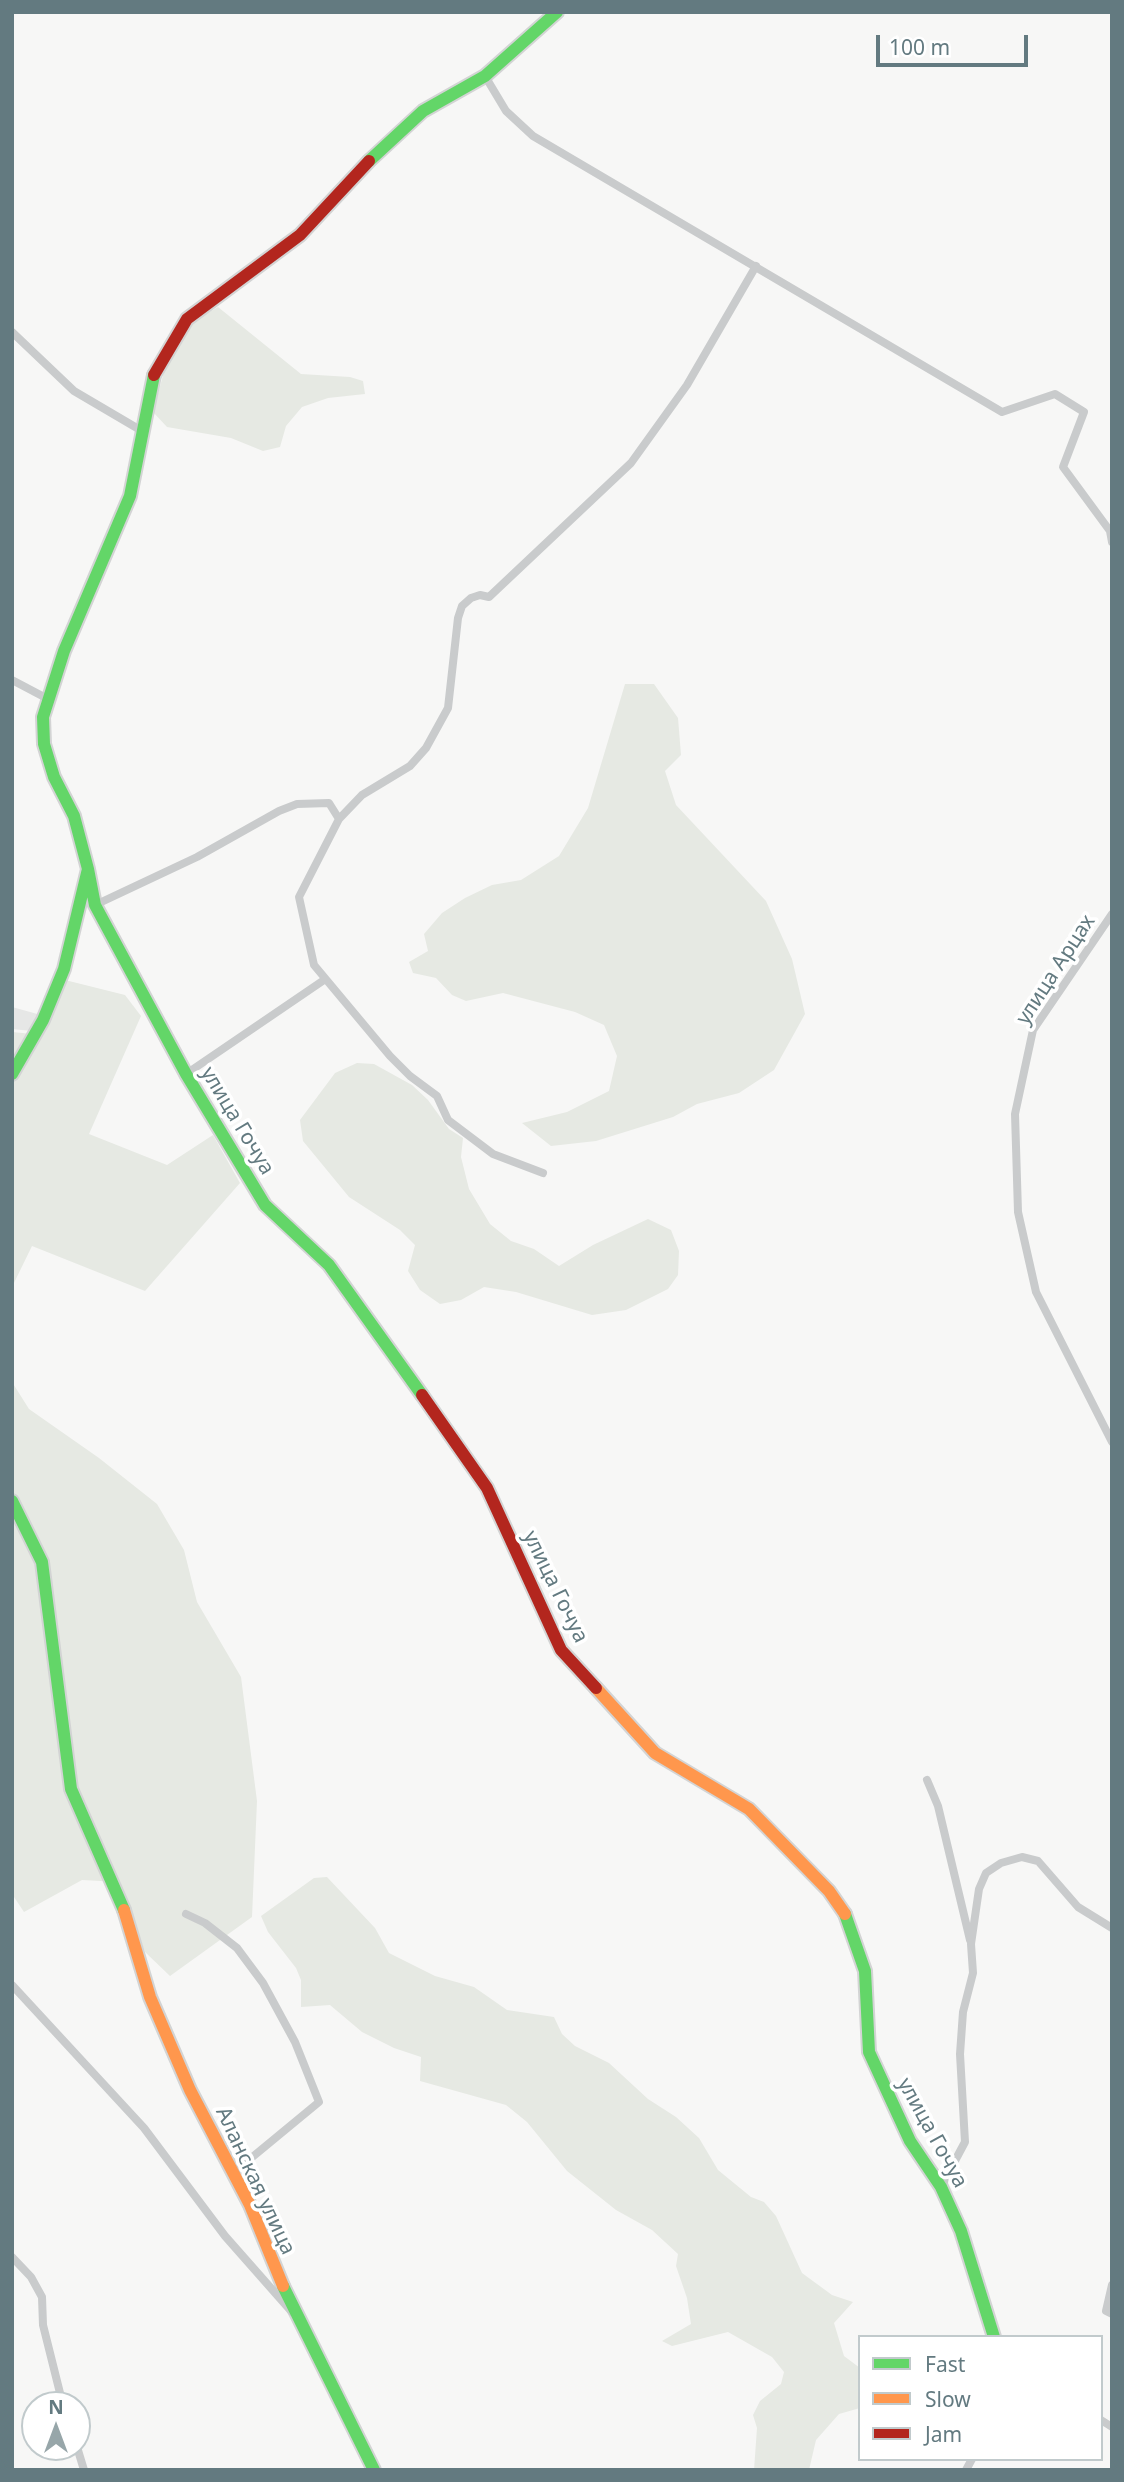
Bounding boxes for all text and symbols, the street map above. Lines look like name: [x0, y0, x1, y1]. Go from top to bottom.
scale bar: [879, 21, 1031, 65]
text: 100 m: [889, 33, 950, 61]
street label: улица Арцах: [1011, 910, 1101, 1030]
street label: улица Гочуа: [195, 1062, 279, 1180]
street label: улица Гочуа: [517, 1527, 593, 1647]
street label: улица Гочуа: [891, 2074, 973, 2192]
street label: Аланская улица: [210, 2103, 300, 2259]
legend: [858, 2335, 1103, 2461]
text: Fast: [925, 2350, 965, 2378]
text: Slow: [925, 2385, 971, 2413]
north arrow: [21, 2391, 91, 2461]
text: N: [48, 2394, 64, 2420]
text: Jam: [925, 2420, 962, 2448]

